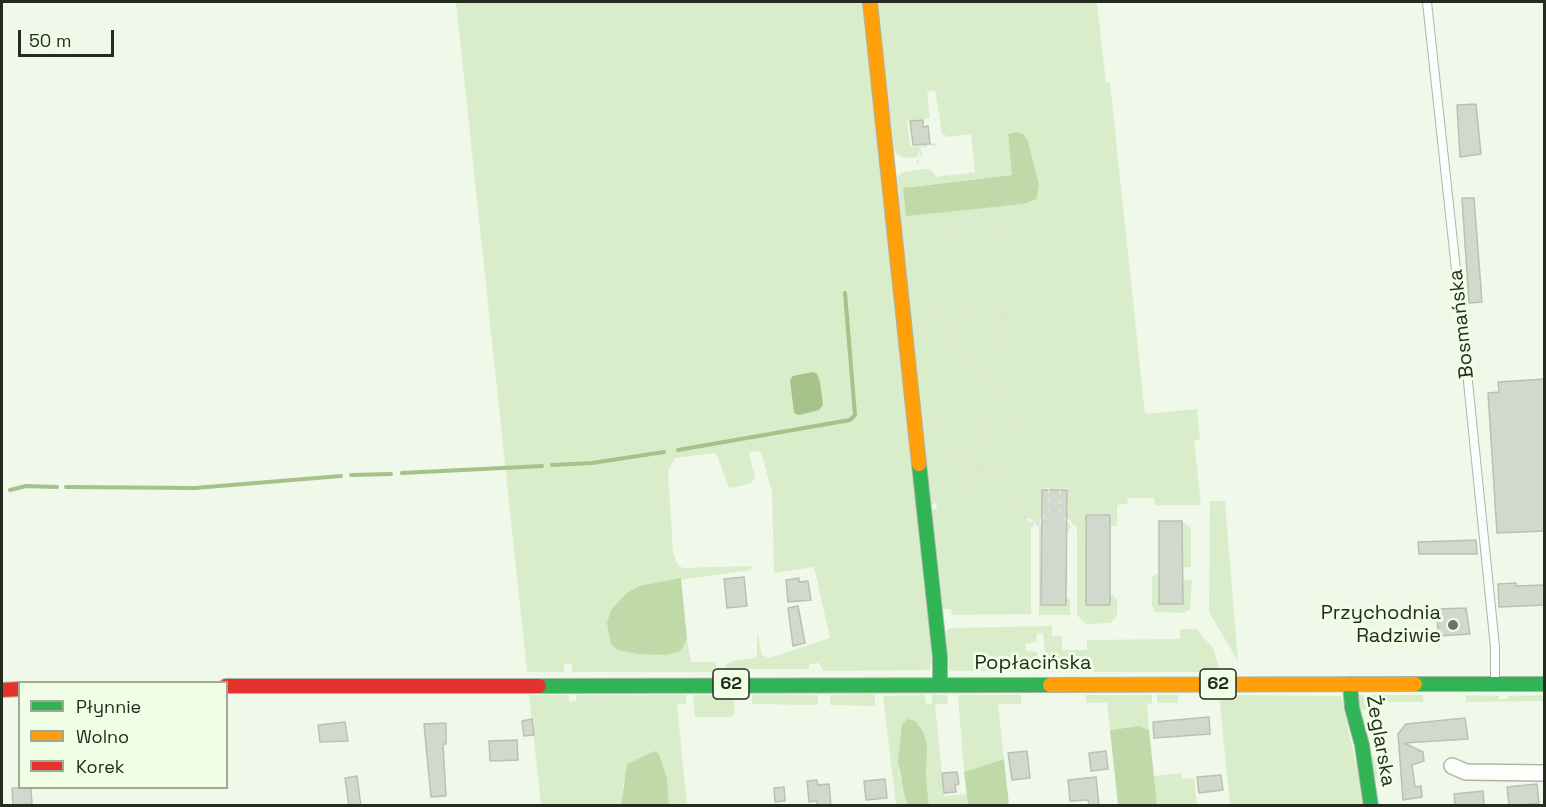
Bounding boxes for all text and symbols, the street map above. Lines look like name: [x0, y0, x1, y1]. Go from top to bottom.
scale bar: [21, 18, 117, 56]
text: 50 m: [29, 29, 71, 52]
street label: Bosmańska: [1444, 268, 1480, 380]
place label: Przychodnia Radziwie: [1321, 602, 1441, 649]
marker: Przychodnia Radziwie: [1446, 618, 1460, 632]
street label: Popłacińska: [974, 652, 1092, 676]
road number: 62: [713, 669, 749, 699]
road number: 62: [1200, 669, 1236, 699]
legend: [18, 681, 228, 789]
street label: Żeglarska: [1360, 694, 1400, 788]
text: Płynnie: [76, 695, 141, 718]
text: Wolno: [76, 725, 129, 748]
text: Korek: [76, 755, 125, 778]

